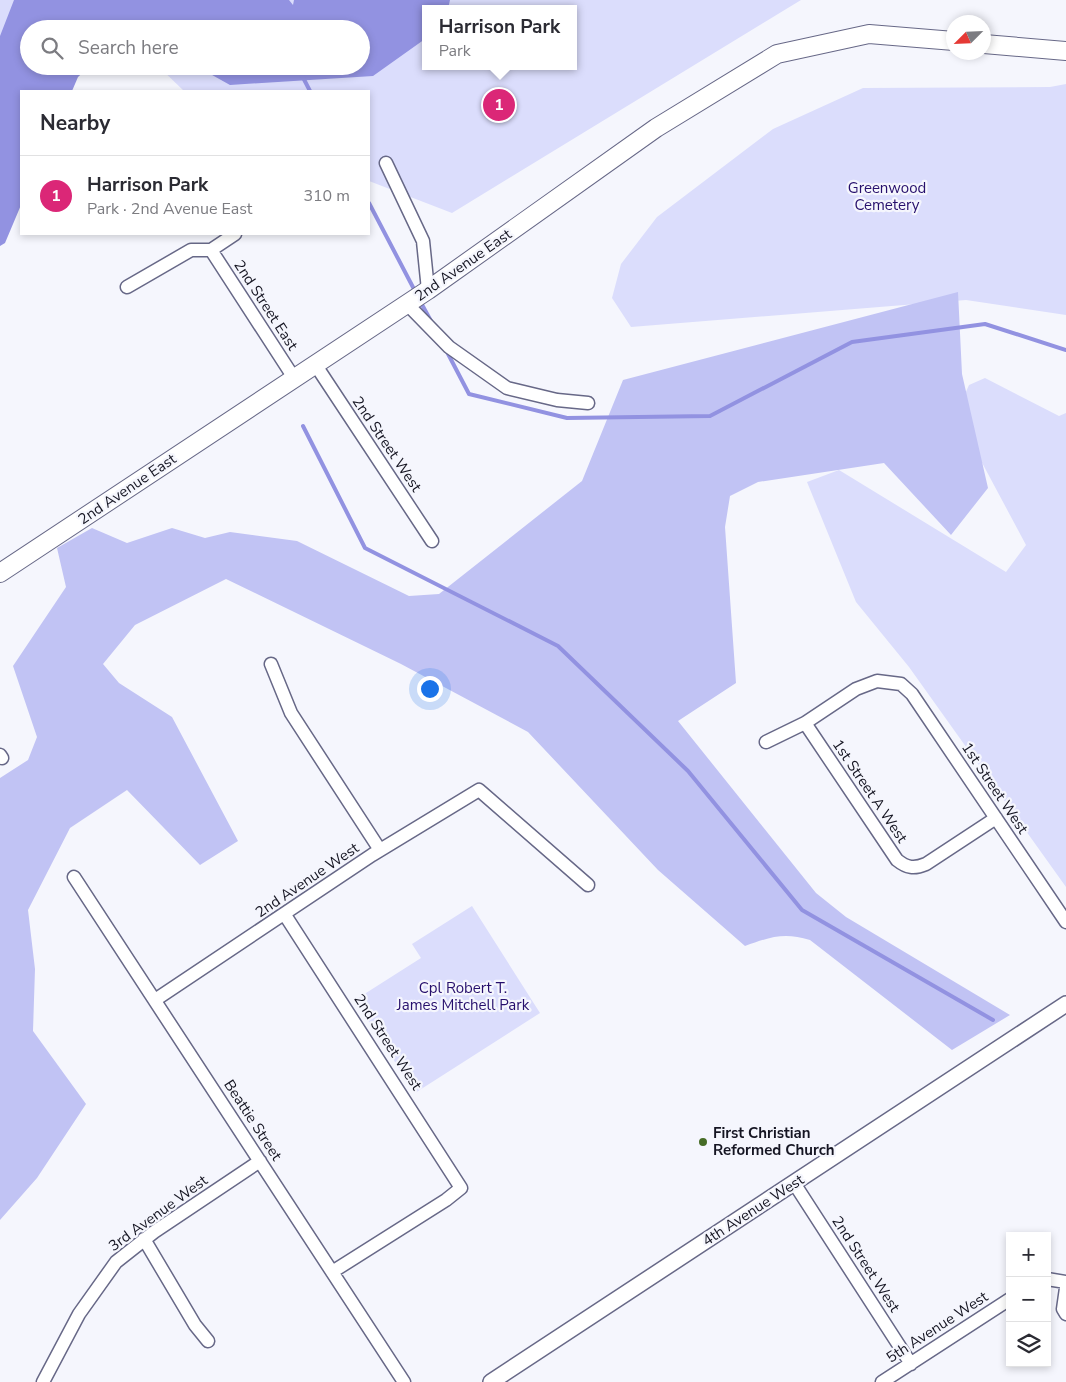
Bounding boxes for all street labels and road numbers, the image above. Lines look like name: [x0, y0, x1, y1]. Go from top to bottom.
street label: 2nd Avenue East: [411, 224, 516, 306]
street label: 2nd Street East: [229, 256, 303, 355]
street label: 2nd Street West: [348, 392, 427, 496]
street label: 2nd Avenue East: [74, 448, 180, 529]
street label: 1st Street A West: [828, 735, 912, 847]
street label: 1st Street West: [957, 738, 1033, 838]
street label: 2nd Avenue West: [251, 837, 363, 922]
street label: 2nd Street West: [349, 990, 427, 1095]
street label: Beattie Street: [219, 1076, 287, 1165]
street label: 4th Avenue West: [698, 1169, 808, 1250]
street label: 3rd Avenue West: [104, 1170, 212, 1256]
street label: 2nd Street West: [827, 1212, 905, 1317]
street label: 5th Avenue West: [882, 1286, 992, 1367]

